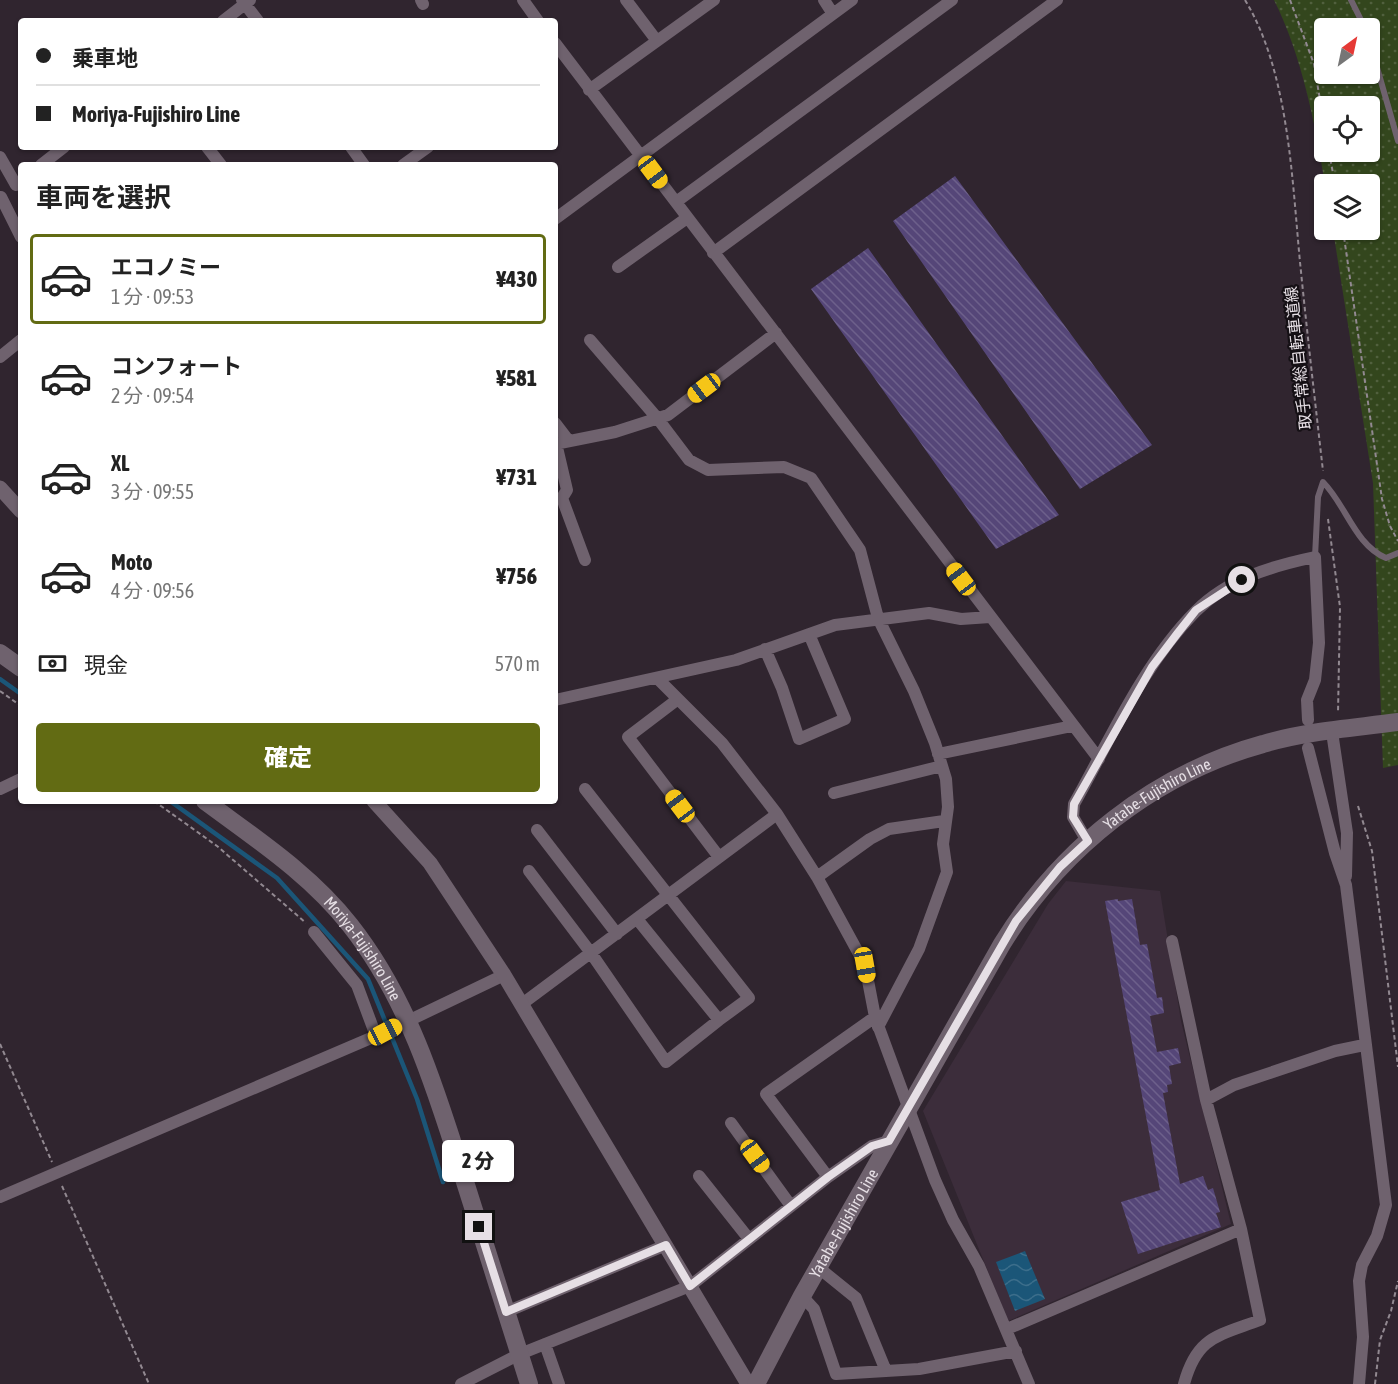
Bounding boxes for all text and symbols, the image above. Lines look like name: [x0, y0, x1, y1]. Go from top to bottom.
north arrow: [1314, 18, 1380, 84]
map controls: [1314, 18, 1380, 240]
text: 乗車地: [72, 45, 138, 71]
button: locate: [1314, 96, 1380, 162]
text: Moriya-Fujishiro Line: [72, 101, 240, 127]
car: [635, 152, 671, 192]
button: layers: [1314, 174, 1380, 240]
text: 車両を選択: [36, 182, 171, 213]
icon: car: [39, 252, 93, 306]
text: エコノミー: [111, 254, 221, 280]
text: ¥430: [496, 266, 537, 292]
text: 1 分 · 09:53: [111, 285, 194, 308]
street label: 取手常総自転車道線: [1282, 285, 1314, 431]
icon: car: [39, 351, 93, 405]
text: コンフォート: [111, 353, 242, 379]
text: ¥581: [496, 365, 537, 391]
car: [684, 370, 724, 406]
text: 2 分 · 09:54: [111, 384, 194, 407]
icon: car: [39, 450, 93, 504]
text: XL: [111, 450, 129, 476]
text: ¥731: [496, 464, 537, 490]
text: 3 分 · 09:55: [111, 480, 194, 503]
icon: car: [39, 549, 93, 603]
text: Moto: [111, 549, 153, 575]
car: [943, 559, 979, 599]
text: ¥756: [496, 563, 537, 589]
route start: [1228, 566, 1255, 593]
text: 4 分 · 09:56: [111, 579, 194, 602]
icon: cash: [36, 647, 69, 680]
text: 現金: [84, 652, 128, 678]
text: 570 m: [495, 652, 540, 675]
button: 確定: [36, 723, 540, 792]
street label: Yatabe-Fujishiro Line: [1100, 754, 1213, 833]
car: [662, 786, 698, 826]
street label: Moriya-Fujishiro Line: [321, 893, 405, 1003]
car: [853, 946, 877, 984]
car: [365, 1016, 405, 1048]
car: [737, 1136, 773, 1176]
callout: 2 分: [443, 1140, 515, 1182]
text: 2 分: [462, 1149, 494, 1172]
street label: Yatabe-Fujishiro Line: [805, 1166, 881, 1281]
route end: [465, 1213, 492, 1240]

